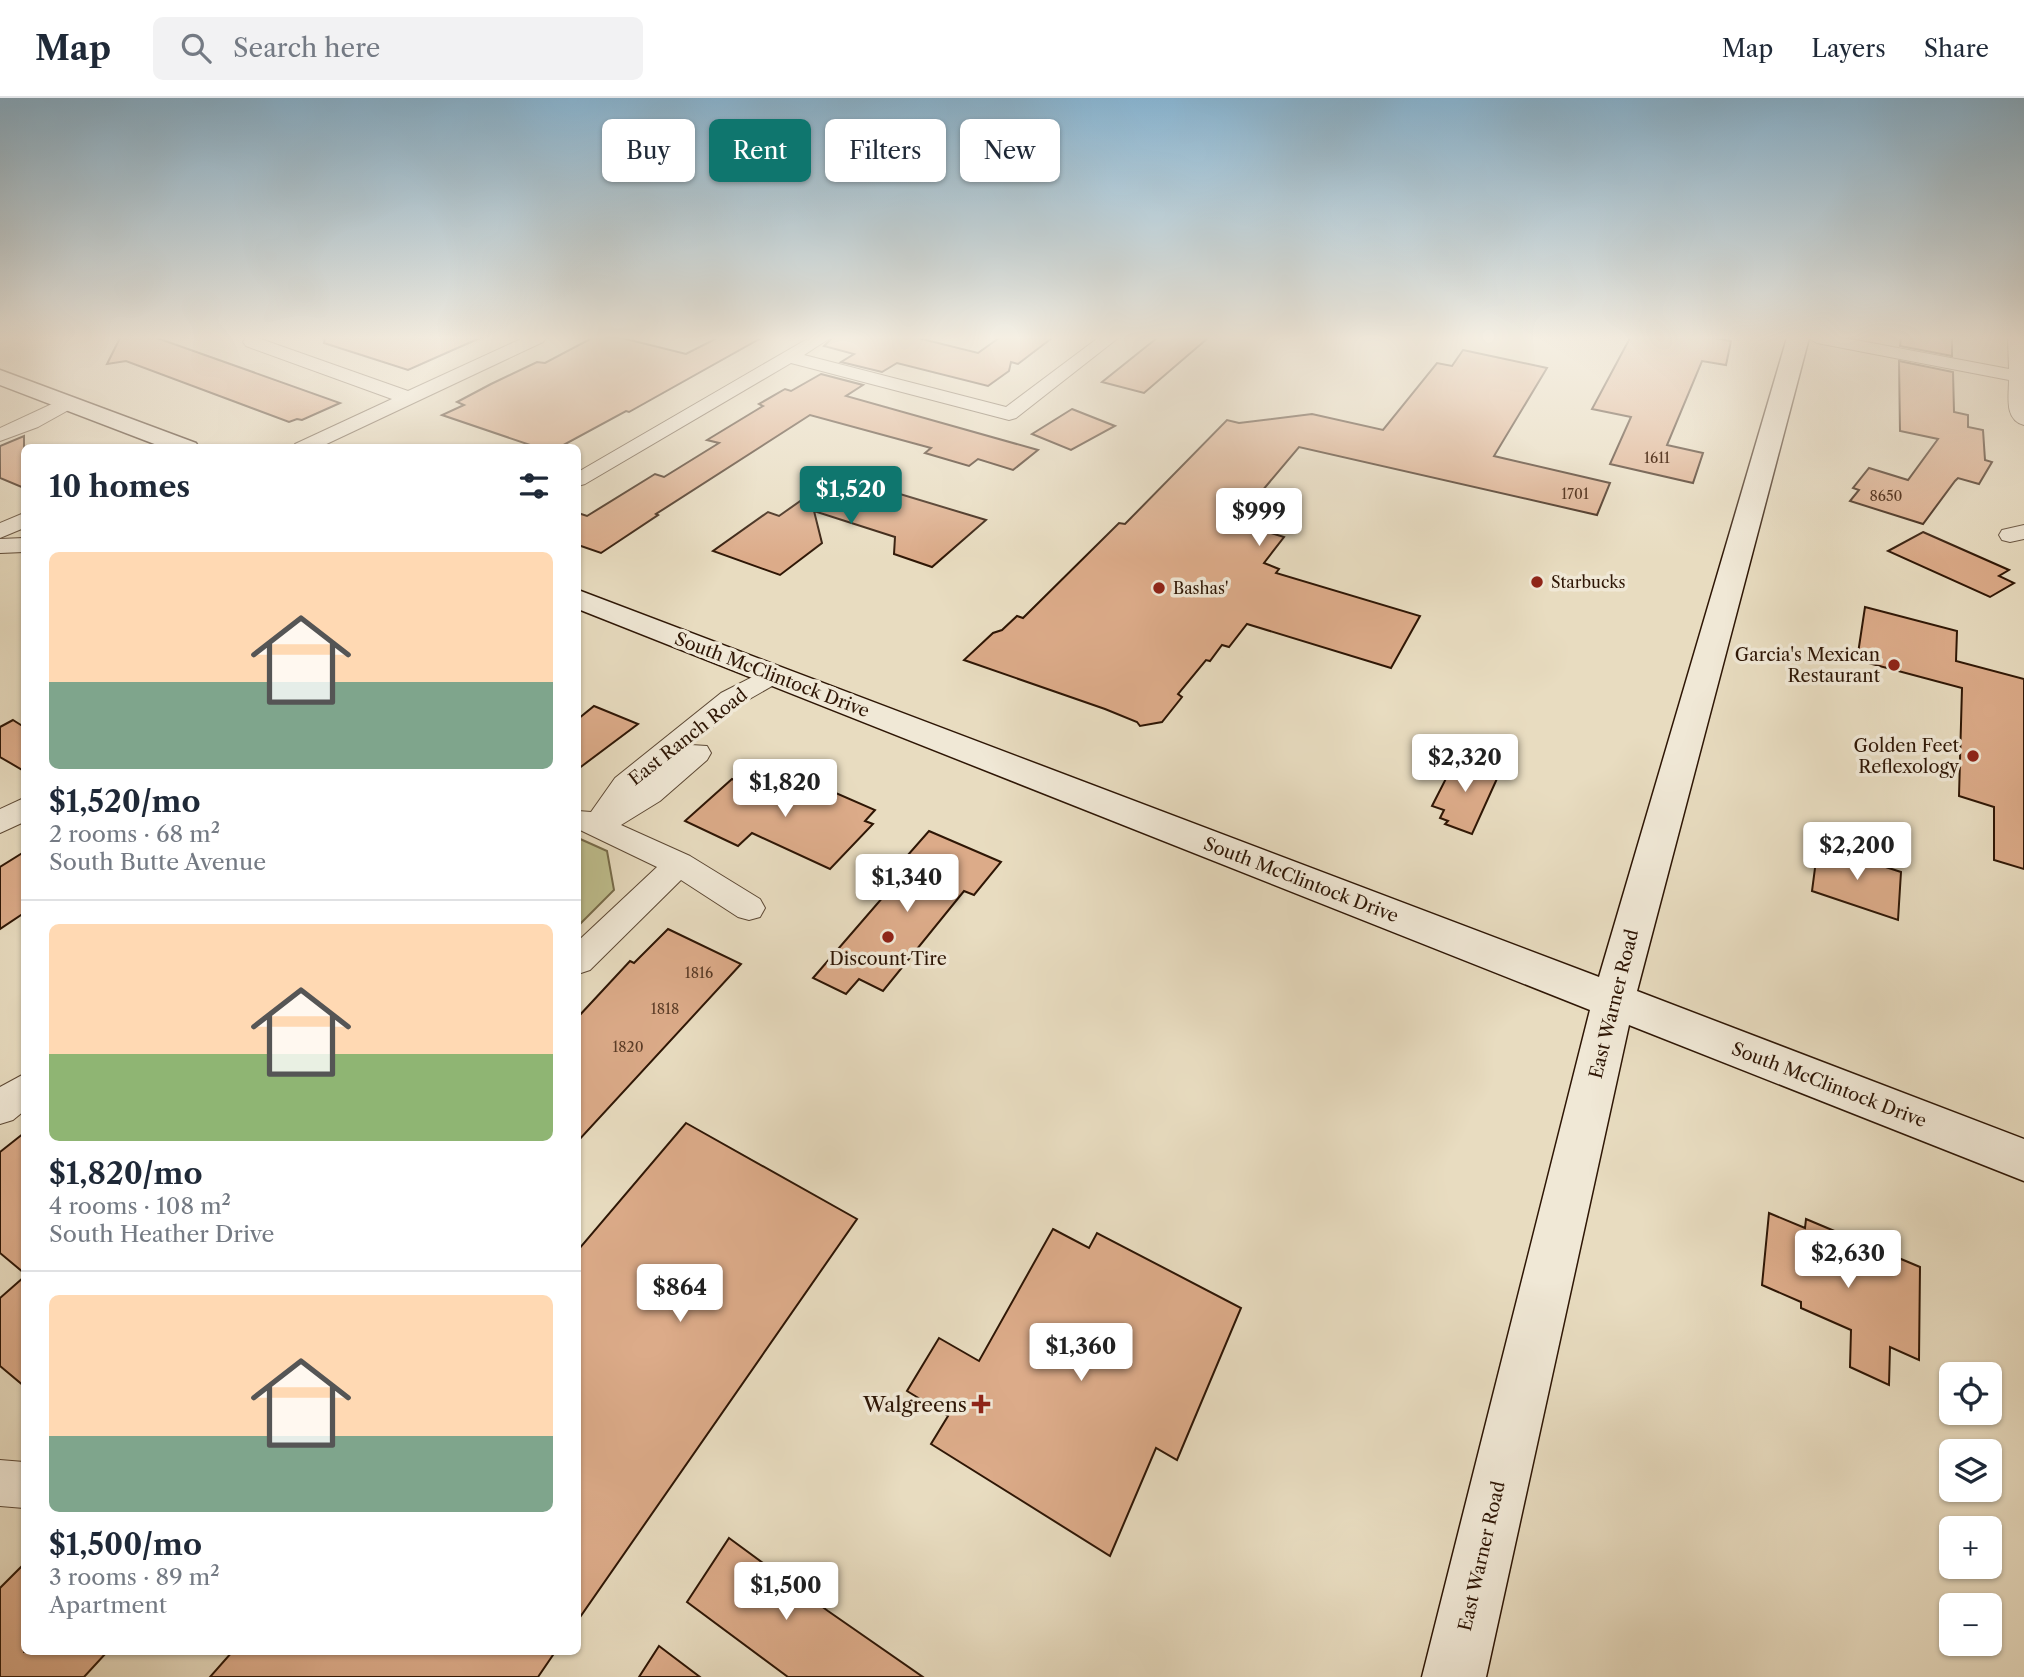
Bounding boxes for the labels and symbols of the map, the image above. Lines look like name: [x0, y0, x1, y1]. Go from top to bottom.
house number: 1611: [1644, 449, 1670, 467]
pin: $1,520: [794, 466, 908, 526]
house number: 1701: [1561, 485, 1589, 503]
house number: 8650: [1870, 487, 1903, 505]
pin: $999: [1218, 489, 1300, 548]
place label: Starbucks: [1551, 572, 1626, 592]
marker: Starbucks: [1529, 574, 1545, 590]
place label: Bashas': [1173, 578, 1228, 598]
marker: Bashas': [1151, 580, 1167, 596]
street label: South McClintock Drive: [671, 628, 873, 722]
place label: Garcia's Mexican Restaurant: [1735, 644, 1881, 687]
marker: Garcia's Mexican Restaurant: [1886, 657, 1902, 673]
street label: East Ranch Road: [624, 684, 752, 790]
pin: $2,320: [1408, 734, 1522, 794]
place label: Golden Feet Reflexology: [1854, 735, 1960, 778]
marker: Golden Feet Reflexology: [1965, 748, 1981, 764]
pin: $1,820: [728, 760, 842, 819]
pin: $2,200: [1800, 822, 1914, 882]
street label: South McClintock Drive: [1200, 833, 1402, 927]
pin: $1,340: [850, 854, 964, 914]
street label: East Warner Road: [1585, 927, 1643, 1081]
marker: Discount Tire: [880, 929, 896, 945]
place label: Discount Tire: [829, 948, 947, 970]
house number: 1816: [685, 964, 713, 982]
house number: 1818: [651, 1000, 679, 1018]
house number: 1820: [612, 1038, 644, 1056]
street label: South McClintock Drive: [1728, 1038, 1930, 1132]
pin: $2,630: [1791, 1230, 1905, 1290]
pin: $864: [639, 1264, 721, 1324]
pin: $1,360: [1024, 1324, 1138, 1383]
place label: Walgreens: [862, 1392, 967, 1417]
marker: Walgreens: [973, 1396, 989, 1412]
street label: East Warner Road: [1454, 1479, 1510, 1633]
pin: $1,500: [729, 1562, 843, 1622]

